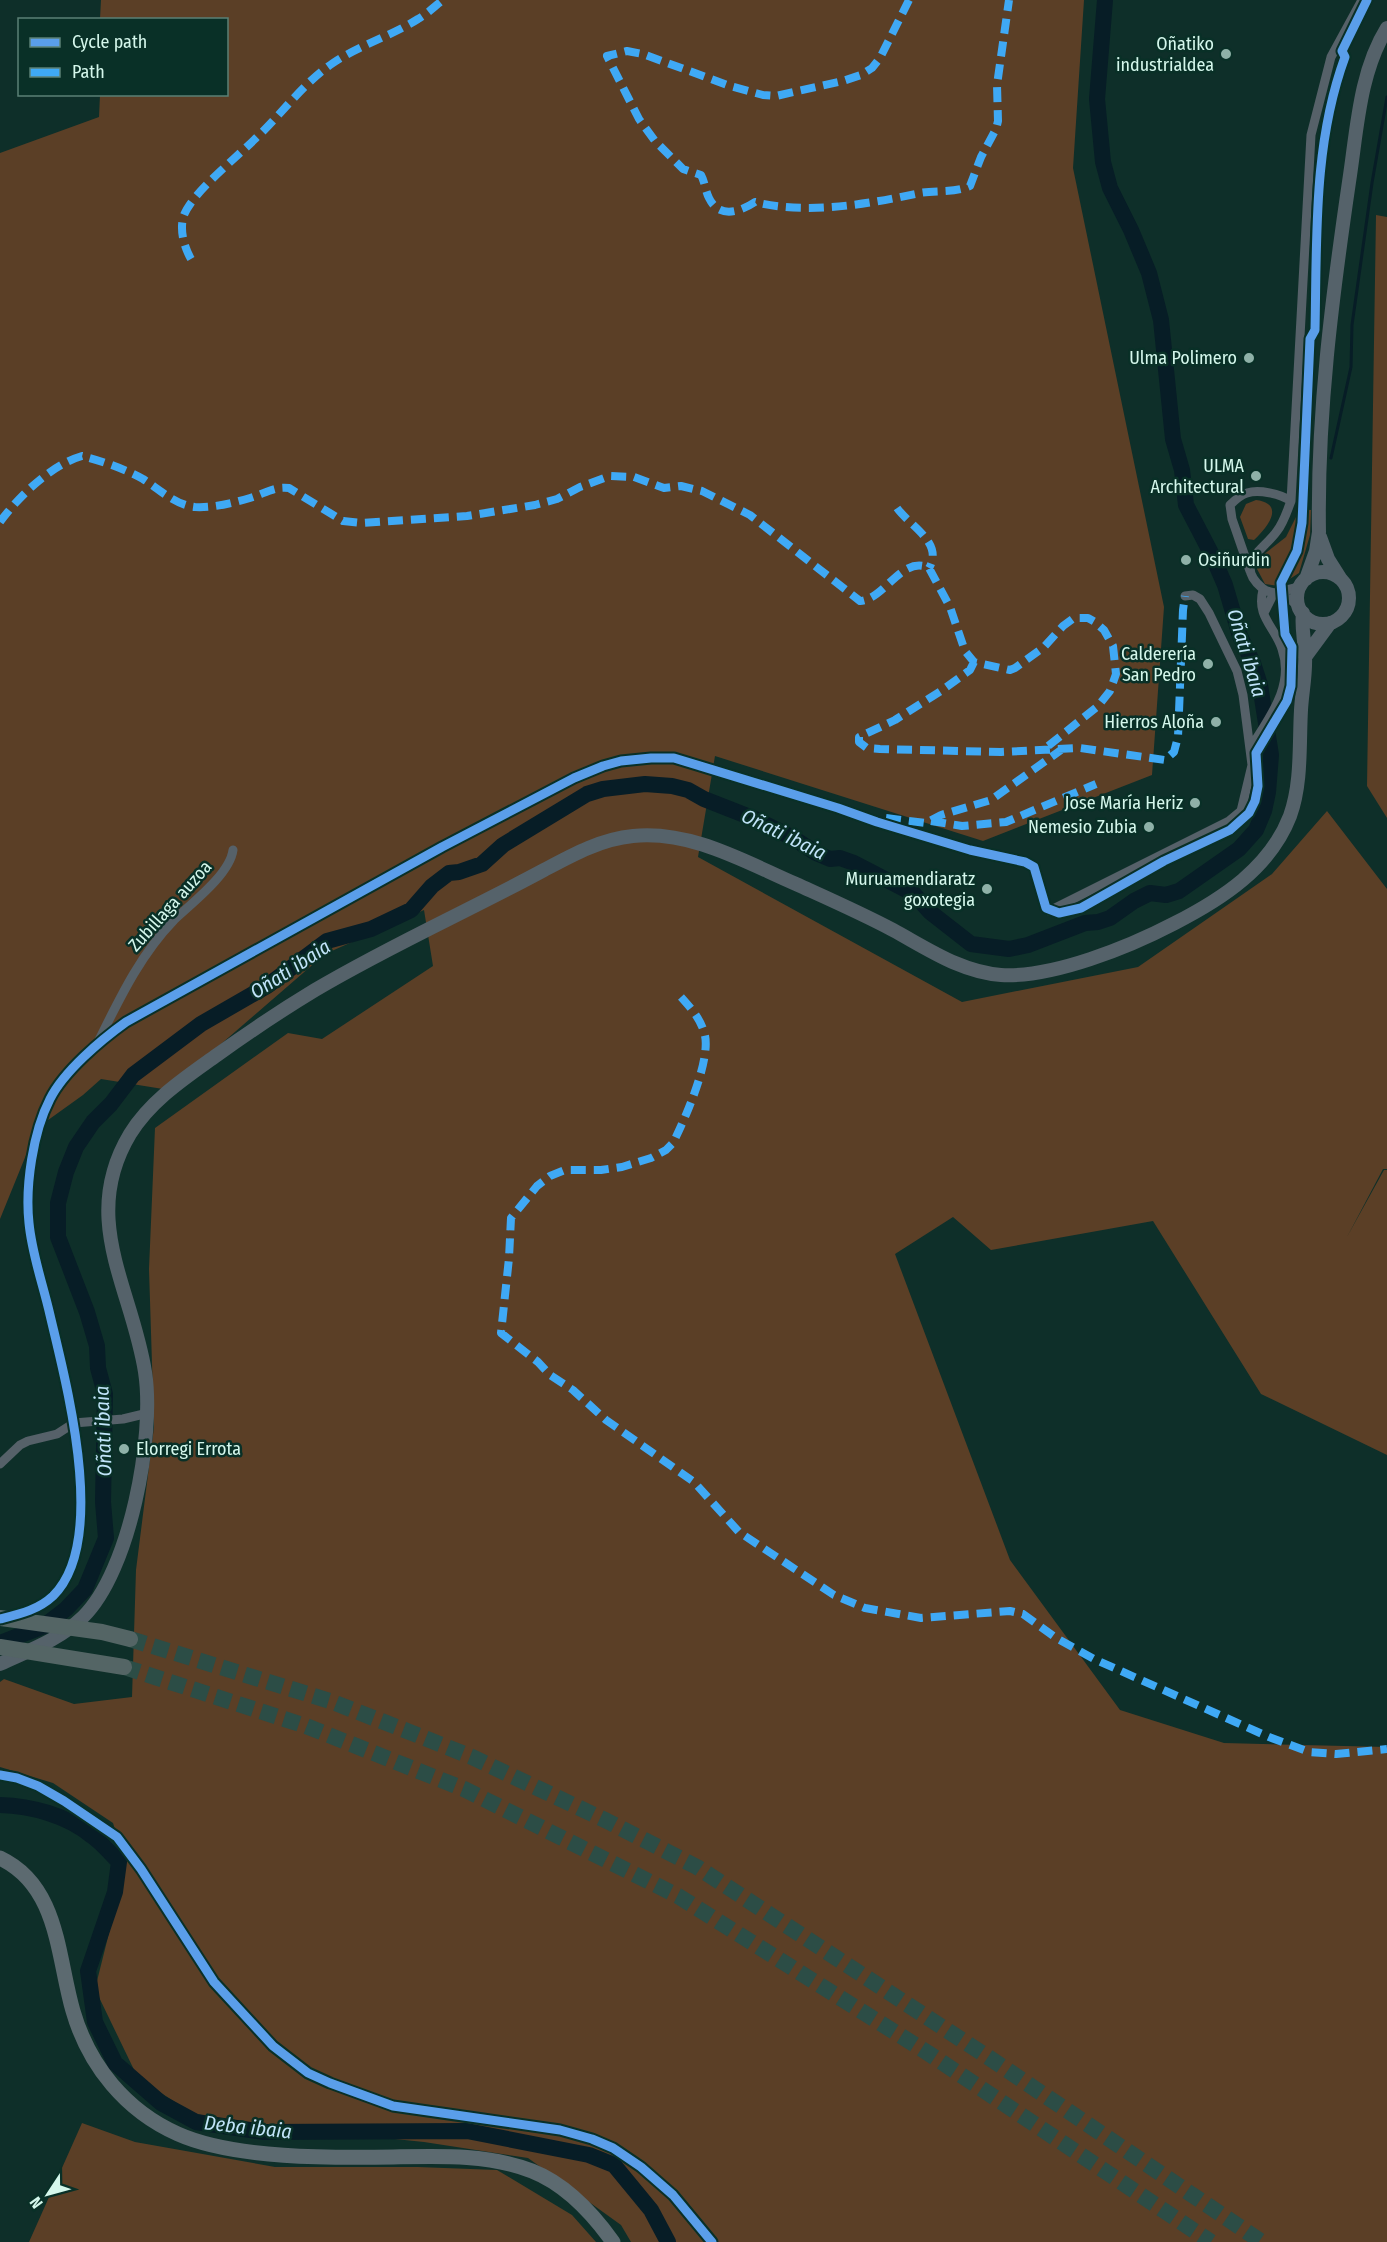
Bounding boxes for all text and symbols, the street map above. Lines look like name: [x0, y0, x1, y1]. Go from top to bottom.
legend: [18, 18, 228, 96]
text: Cycle path: [72, 31, 147, 53]
place label: Oñatiko industrialdea: [1116, 33, 1214, 76]
marker: Oñatiko industrialdea: [1219, 47, 1233, 61]
text: Path: [72, 61, 105, 83]
place label: Ulma Polimero: [1129, 347, 1237, 369]
marker: Ulma Polimero: [1242, 351, 1256, 365]
place label: ULMA Architectural: [1150, 455, 1245, 498]
marker: ULMA Architectural: [1249, 469, 1263, 483]
place label: Osiñurdin: [1198, 549, 1270, 571]
marker: Osiñurdin: [1179, 553, 1193, 567]
water label: Oñati ibaia: [1222, 606, 1272, 700]
place label: Calderería San Pedro: [1121, 643, 1196, 686]
marker: Calderería San Pedro: [1201, 657, 1215, 671]
place label: Hierros Aloña: [1104, 711, 1204, 733]
marker: Hierros Aloña: [1209, 715, 1223, 729]
place label: Jose María Heriz: [1065, 792, 1183, 814]
marker: Jose María Heriz: [1188, 796, 1202, 810]
water label: Oñati ibaia: [738, 803, 830, 865]
place label: Nemesio Zubia: [1028, 816, 1137, 838]
marker: Nemesio Zubia: [1142, 820, 1156, 834]
street label: Zubillaga auzoa: [124, 856, 217, 956]
place label: Muruamendiaratz goxotegia: [846, 868, 975, 911]
marker: Muruamendiaratz goxotegia: [980, 882, 994, 896]
water label: Oñati ibaia: [245, 934, 335, 1004]
water label: Oñati ibaia: [89, 1385, 117, 1477]
place label: Elorregi Errota: [136, 1438, 241, 1460]
marker: Elorregi Errota: [117, 1442, 131, 1456]
water label: Deba ibaia: [203, 2110, 293, 2144]
north arrow: [18, 2164, 78, 2224]
text: N: [26, 2193, 47, 2212]

